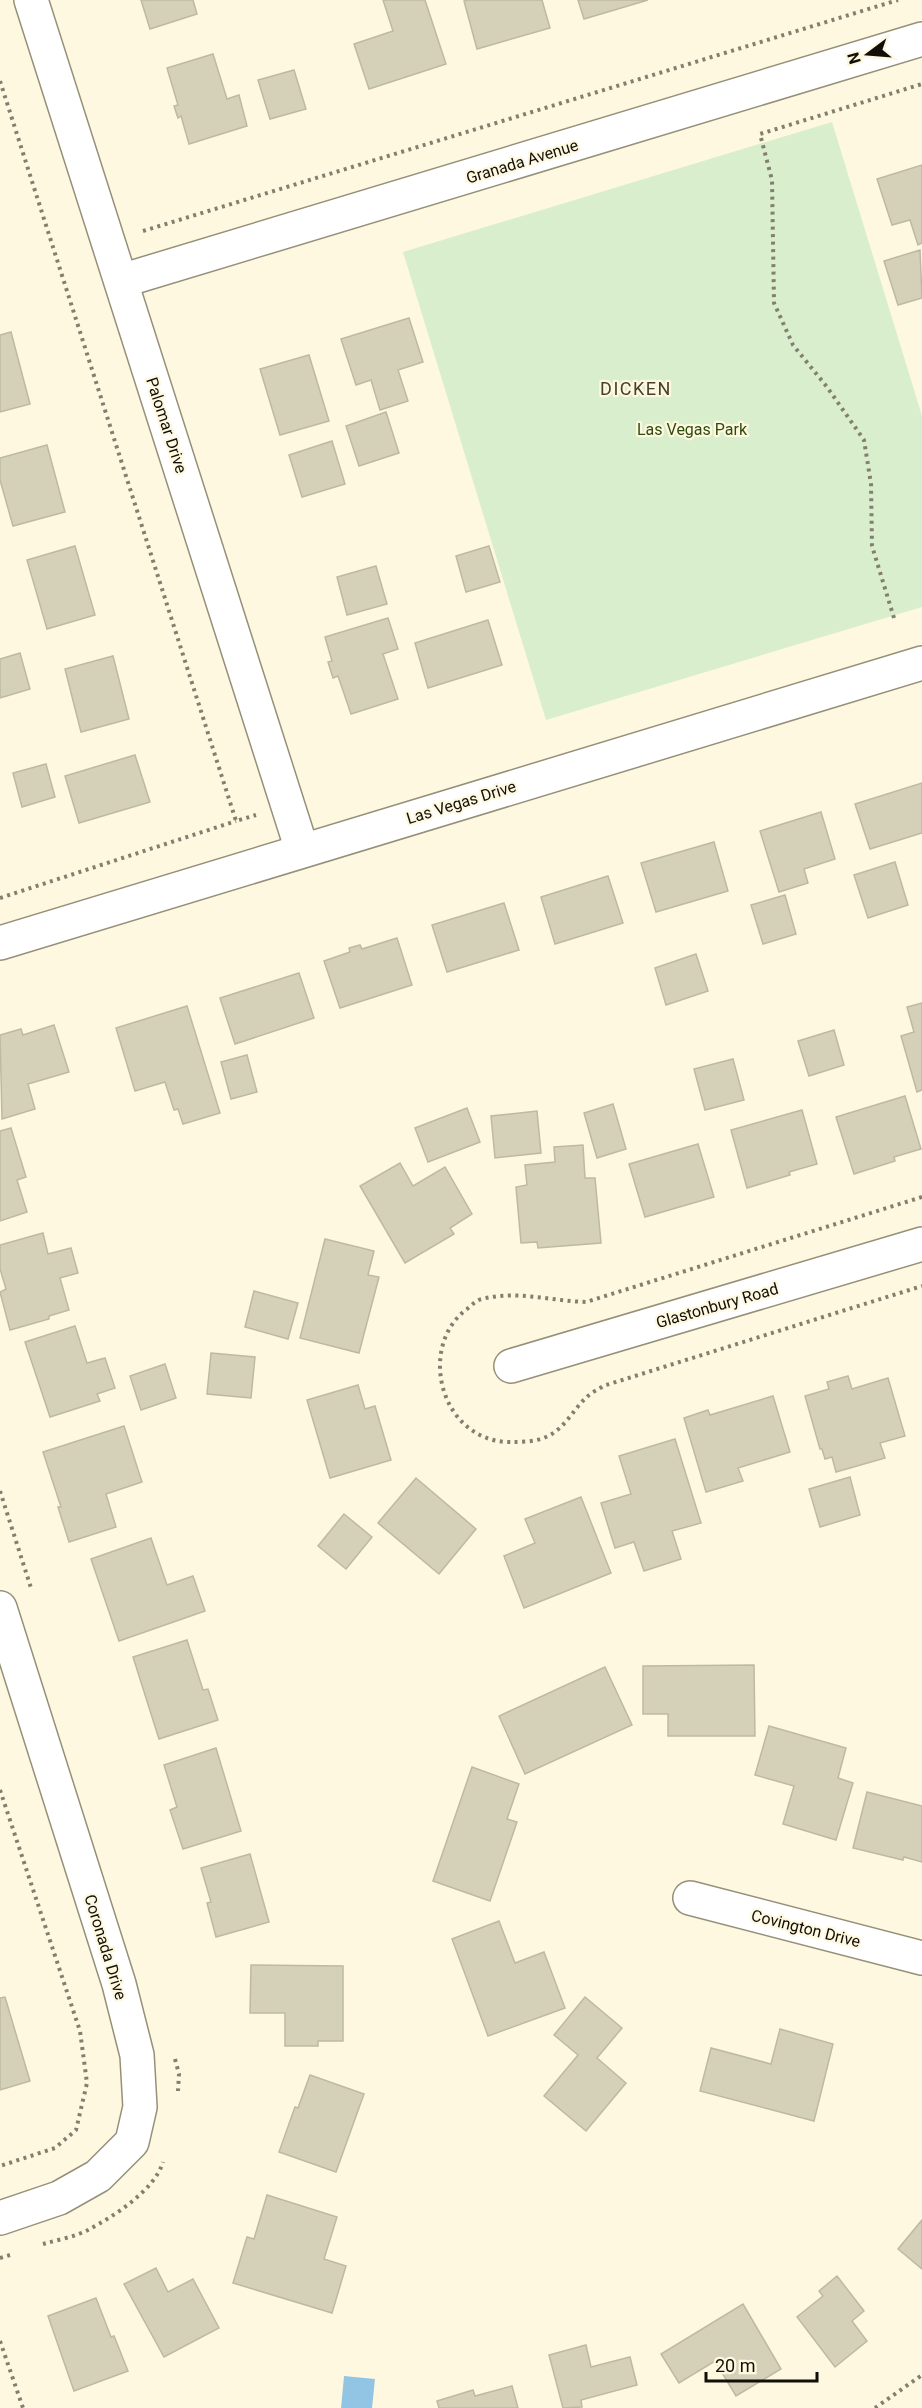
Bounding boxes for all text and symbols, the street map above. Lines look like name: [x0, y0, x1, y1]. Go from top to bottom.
north arrow: [838, 24, 898, 84]
text: N: [843, 50, 865, 66]
street label: Granada Avenue: [464, 135, 581, 188]
street label: Palomar Drive: [142, 375, 191, 476]
district label: DICKEN: [600, 378, 672, 399]
park label: Las Vegas Park: [637, 420, 748, 439]
street label: Las Vegas Drive: [404, 777, 518, 828]
street label: Glastonbury Road: [654, 1279, 781, 1332]
street label: Coronada Drive: [80, 1892, 131, 2002]
street label: Covington Drive: [749, 1906, 862, 1951]
scale bar: [706, 2345, 817, 2383]
text: 20 m: [715, 2355, 755, 2376]

